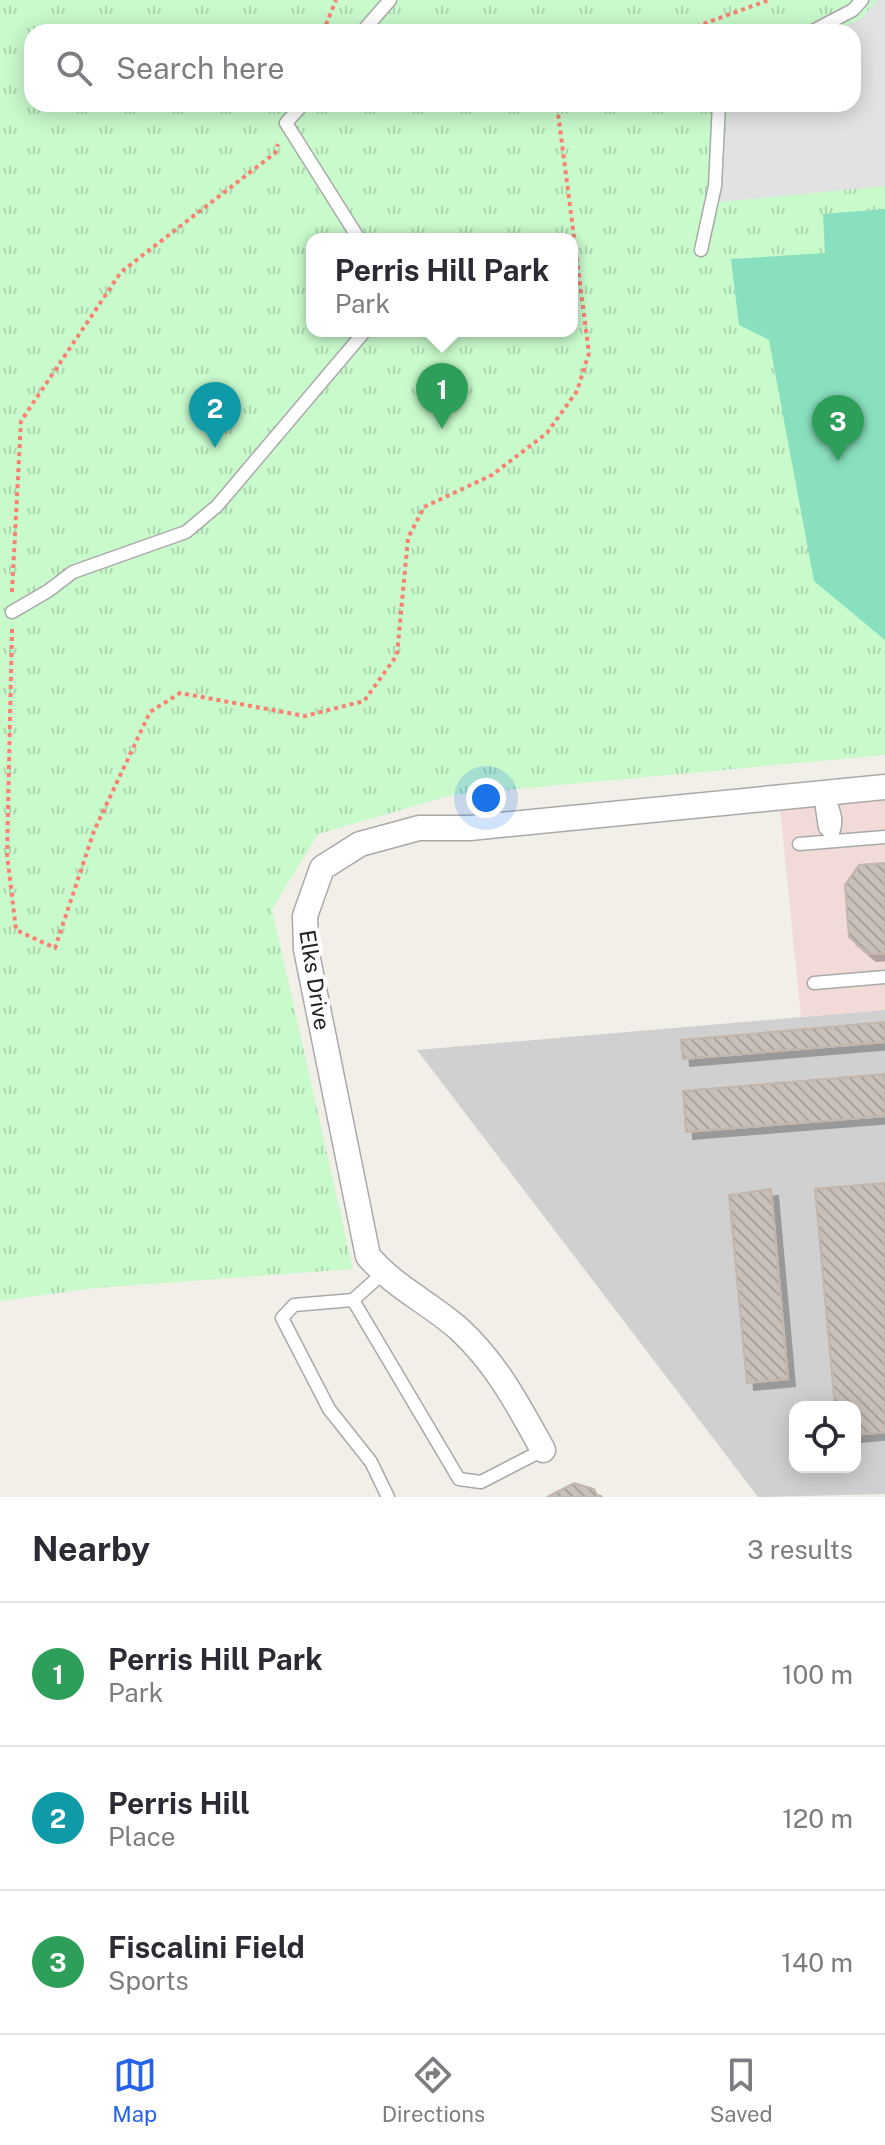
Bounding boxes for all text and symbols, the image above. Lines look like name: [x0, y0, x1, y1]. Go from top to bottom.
search box: [24, 24, 861, 112]
icon: search: [52, 46, 96, 90]
text: Search here: [116, 50, 284, 86]
popup: [306, 233, 578, 337]
text: Perris Hill Park: [335, 252, 549, 288]
text: Park: [335, 288, 390, 319]
pin: 1: [416, 363, 468, 429]
pin: 2: [189, 382, 241, 448]
pin: 3: [812, 395, 864, 461]
your location: [466, 778, 506, 818]
street label: Elks Drive: [294, 928, 336, 1032]
map controls: [789, 1401, 861, 1473]
button: locate: [789, 1401, 861, 1473]
text: Nearby: [32, 1529, 150, 1569]
text: 3 results: [747, 1534, 853, 1565]
text: Perris Hill Park: [108, 1641, 323, 1677]
text: 1: [52, 1659, 64, 1690]
text: 100 m: [782, 1659, 853, 1690]
text: Park: [108, 1677, 163, 1708]
text: Perris Hill: [108, 1785, 250, 1821]
text: 2: [50, 1803, 66, 1834]
text: 120 m: [782, 1803, 853, 1834]
text: Place: [108, 1821, 175, 1852]
text: Fiscalini Field: [108, 1929, 305, 1965]
text: 3: [49, 1947, 67, 1978]
text: 140 m: [781, 1947, 853, 1978]
text: Sports: [108, 1965, 189, 1996]
tab: Map: [112, 2053, 157, 2127]
tab: Directions: [382, 2053, 485, 2127]
tab: Saved: [710, 2053, 773, 2127]

